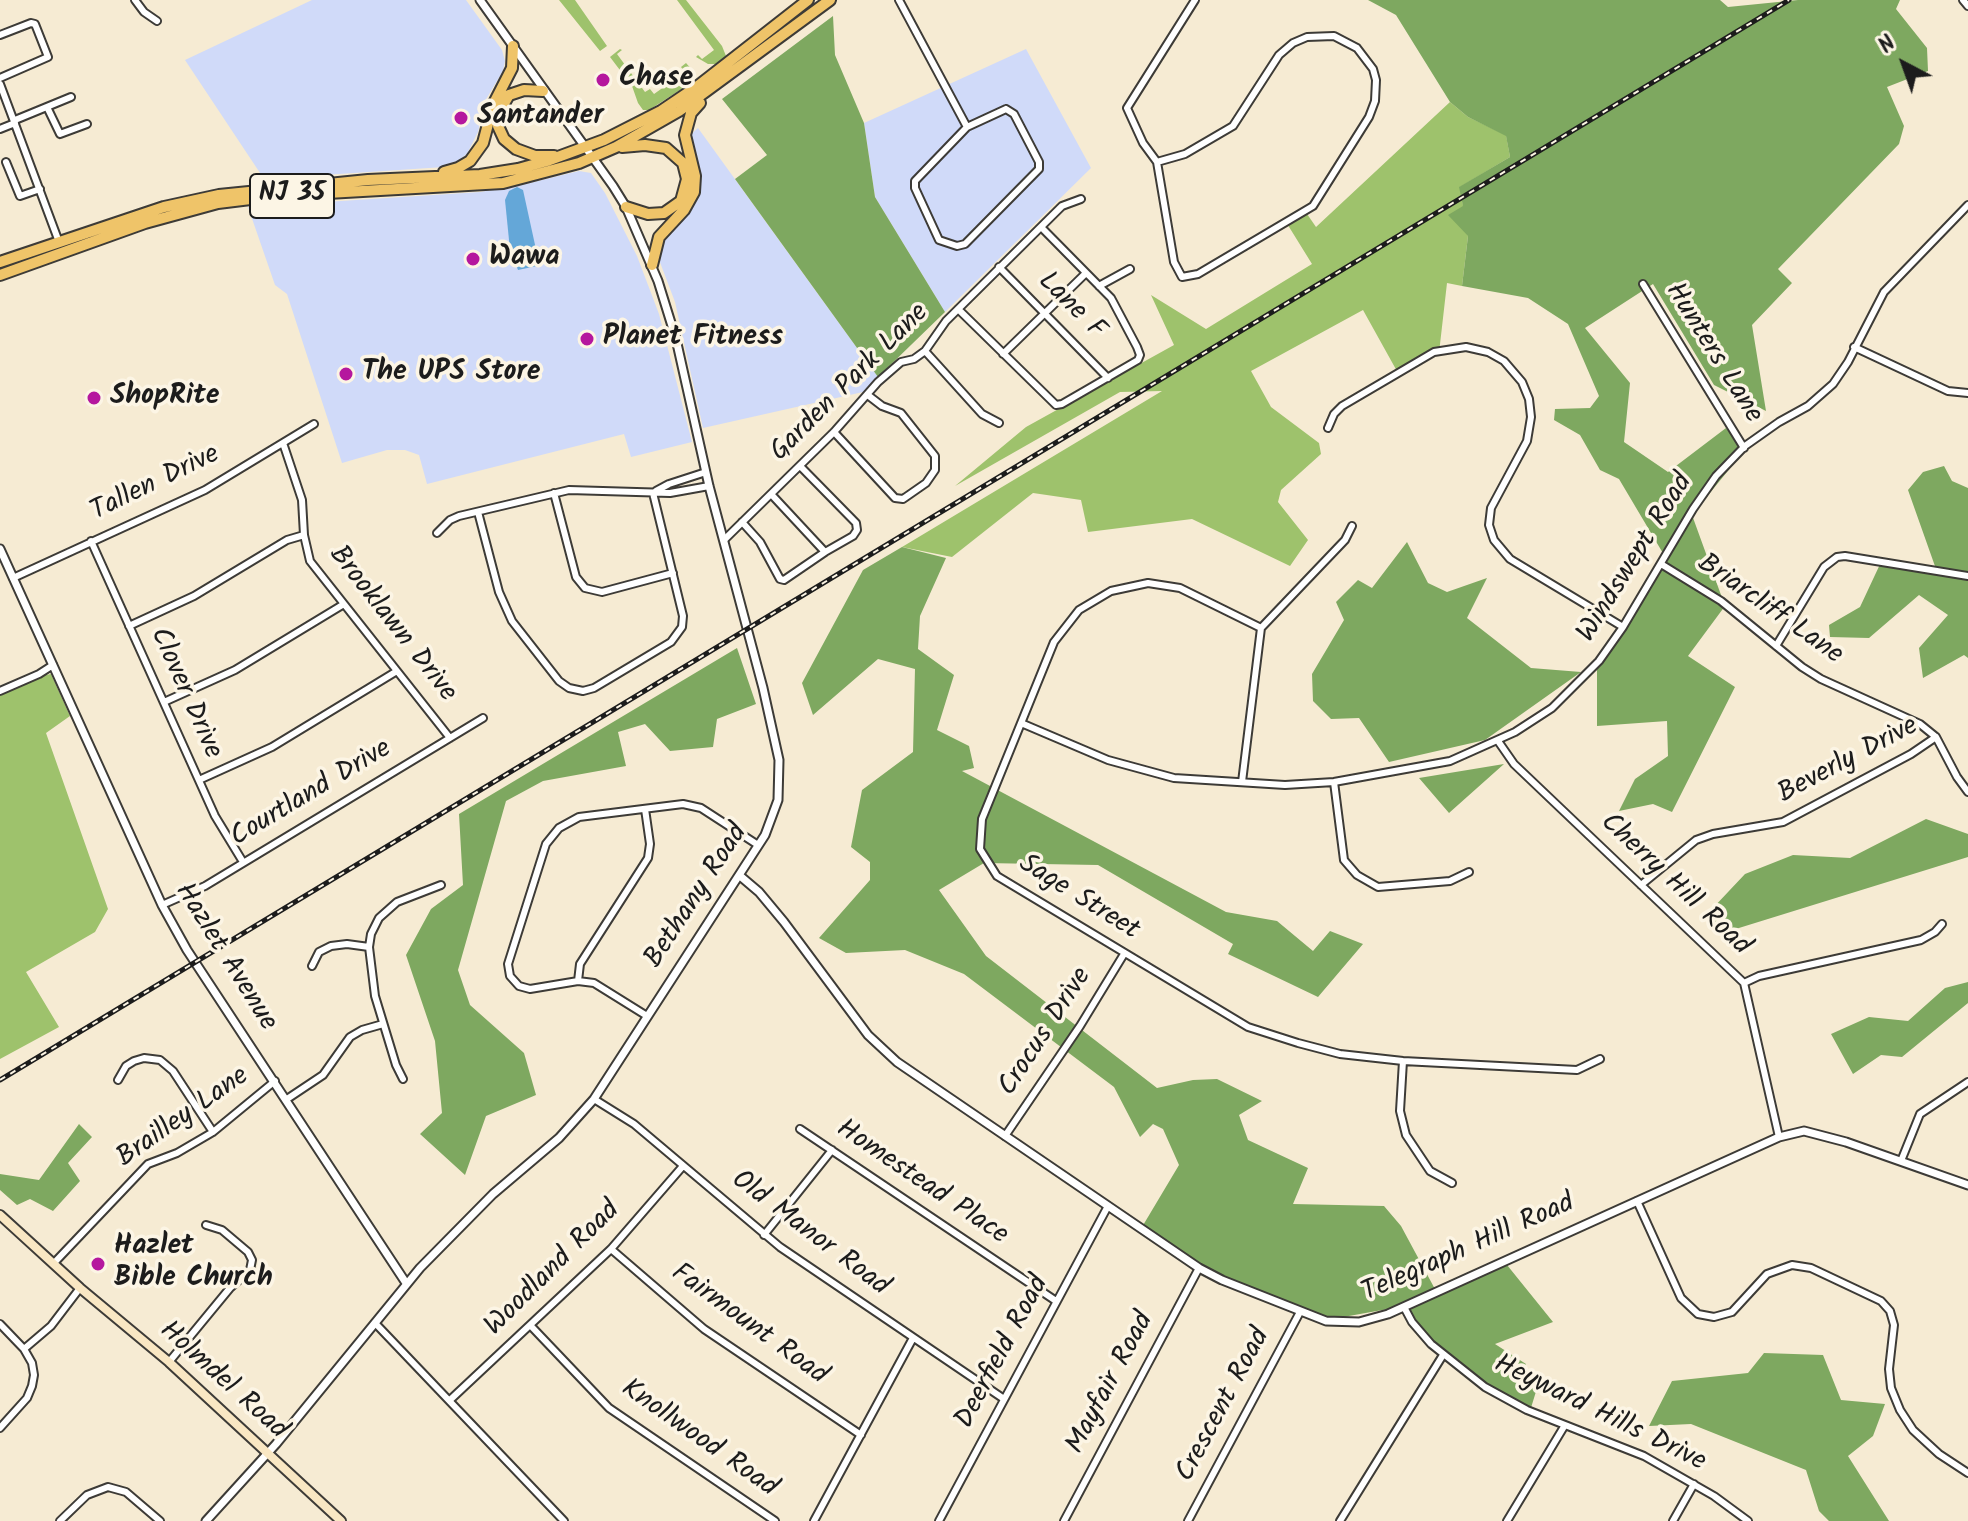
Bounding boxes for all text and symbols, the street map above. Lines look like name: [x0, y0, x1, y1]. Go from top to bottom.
north arrow: [1864, 24, 1944, 104]
text: N: [1871, 28, 1905, 63]
place label: Chase: [619, 63, 693, 97]
marker: Chase: [594, 71, 612, 89]
place label: Santander: [477, 101, 604, 135]
marker: Santander: [452, 109, 470, 127]
road number: NJ 35: [250, 174, 334, 218]
place label: Wawa: [489, 242, 559, 276]
marker: Wawa: [464, 250, 482, 268]
street label: Lane F: [1029, 266, 1111, 348]
street label: Hunters Lane: [1656, 278, 1768, 430]
street label: Garden Park Lane: [765, 298, 937, 470]
place label: Planet Fitness: [603, 322, 783, 356]
marker: Planet Fitness: [578, 330, 596, 348]
place label: The UPS Store: [362, 357, 540, 391]
marker: The UPS Store: [337, 365, 355, 383]
place label: ShopRite: [110, 381, 219, 415]
marker: ShopRite: [85, 389, 103, 407]
street label: Tallen Drive: [86, 439, 226, 531]
street label: Windswept Road: [1572, 469, 1702, 649]
street label: Brooklawn Drive: [320, 540, 462, 710]
street label: Briarcliff Lane: [1690, 548, 1848, 674]
street label: Clover Drive: [140, 623, 228, 765]
street label: Beverly Drive: [1773, 711, 1925, 813]
street label: Courtland Drive: [226, 734, 398, 856]
street label: Cherry Hill Road: [1592, 808, 1756, 964]
street label: Bethany Road: [639, 819, 757, 975]
street label: Sage Street: [1011, 849, 1145, 949]
street label: Hazlet Avenue: [165, 878, 283, 1038]
street label: Crocus Drive: [993, 963, 1101, 1103]
street label: Brailley Lane: [111, 1061, 257, 1177]
street label: Homestead Place: [829, 1114, 1013, 1254]
street label: Old Manor Road: [724, 1165, 894, 1305]
street label: Telegraph Hill Road: [1358, 1188, 1580, 1312]
street label: Woodland Road: [479, 1195, 629, 1345]
place label: Hazlet Bible Church: [114, 1231, 273, 1297]
marker: Hazlet Bible Church: [89, 1255, 107, 1273]
street label: Fairmount Road: [663, 1258, 833, 1394]
street label: Deerfield Road: [950, 1271, 1058, 1435]
street label: Mayfair Road: [1061, 1308, 1163, 1460]
street label: Holmdel Road: [151, 1316, 293, 1448]
street label: Crescent Road: [1171, 1324, 1279, 1488]
street label: Heyward Hills Drive: [1488, 1349, 1710, 1481]
street label: Knollwood Road: [613, 1374, 783, 1506]

